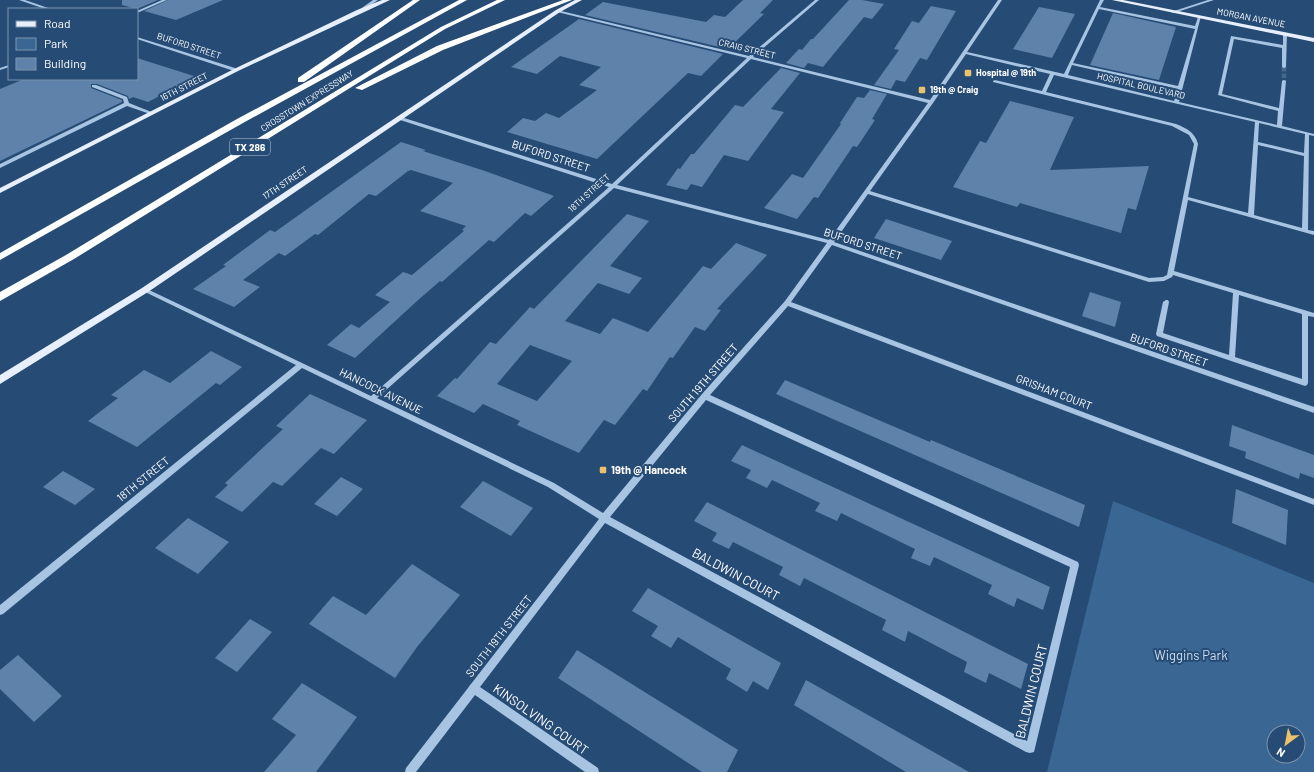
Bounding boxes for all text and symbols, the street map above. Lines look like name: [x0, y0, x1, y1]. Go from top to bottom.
street label: MORGAN AVENUE: [1216, 5, 1286, 30]
legend: [8, 8, 138, 80]
text: Road: [44, 16, 71, 30]
street label: BUFORD STREET: [156, 30, 223, 61]
text: Park: [44, 36, 68, 50]
street label: CRAIG STREET: [718, 36, 777, 61]
text: Building: [44, 56, 86, 70]
place label: Hospital @ 19th: [976, 67, 1036, 78]
street label: CROSSTOWN EXPRESSWAY: [258, 68, 355, 134]
marker: Hospital @ 19th: [963, 68, 973, 78]
street label: 16TH STREET: [158, 70, 210, 103]
street label: HOSPITAL BOULEVARD: [1096, 70, 1186, 101]
place label: 19th @ Craig: [930, 84, 978, 95]
marker: 19th @ Craig: [917, 85, 927, 95]
street label: BUFORD STREET: [510, 137, 592, 174]
road number: TX 286: [230, 139, 270, 155]
street label: 17TH STREET: [260, 164, 309, 202]
street label: 18TH STREET: [566, 171, 612, 214]
street label: BUFORD STREET: [822, 225, 904, 262]
street label: BUFORD STREET: [1128, 330, 1210, 369]
street label: SOUTH 19TH STREET: [665, 341, 740, 425]
street label: HANCOCK AVENUE: [338, 365, 425, 416]
street label: GRISHAM COURT: [1014, 371, 1094, 412]
street label: 18TH STREET: [114, 453, 172, 504]
place label: 19th @ Hancock: [611, 463, 687, 476]
marker: 19th @ Hancock: [598, 465, 608, 475]
street label: BALDWIN COURT: [690, 544, 782, 604]
street label: SOUTH 19TH STREET: [463, 592, 535, 679]
street label: BALDWIN COURT: [1012, 642, 1050, 740]
park label: Wiggins Park: [1154, 647, 1228, 663]
street label: KINSOLVING COURT: [490, 680, 592, 758]
north arrow: [1266, 724, 1306, 764]
text: N: [1274, 745, 1287, 760]

